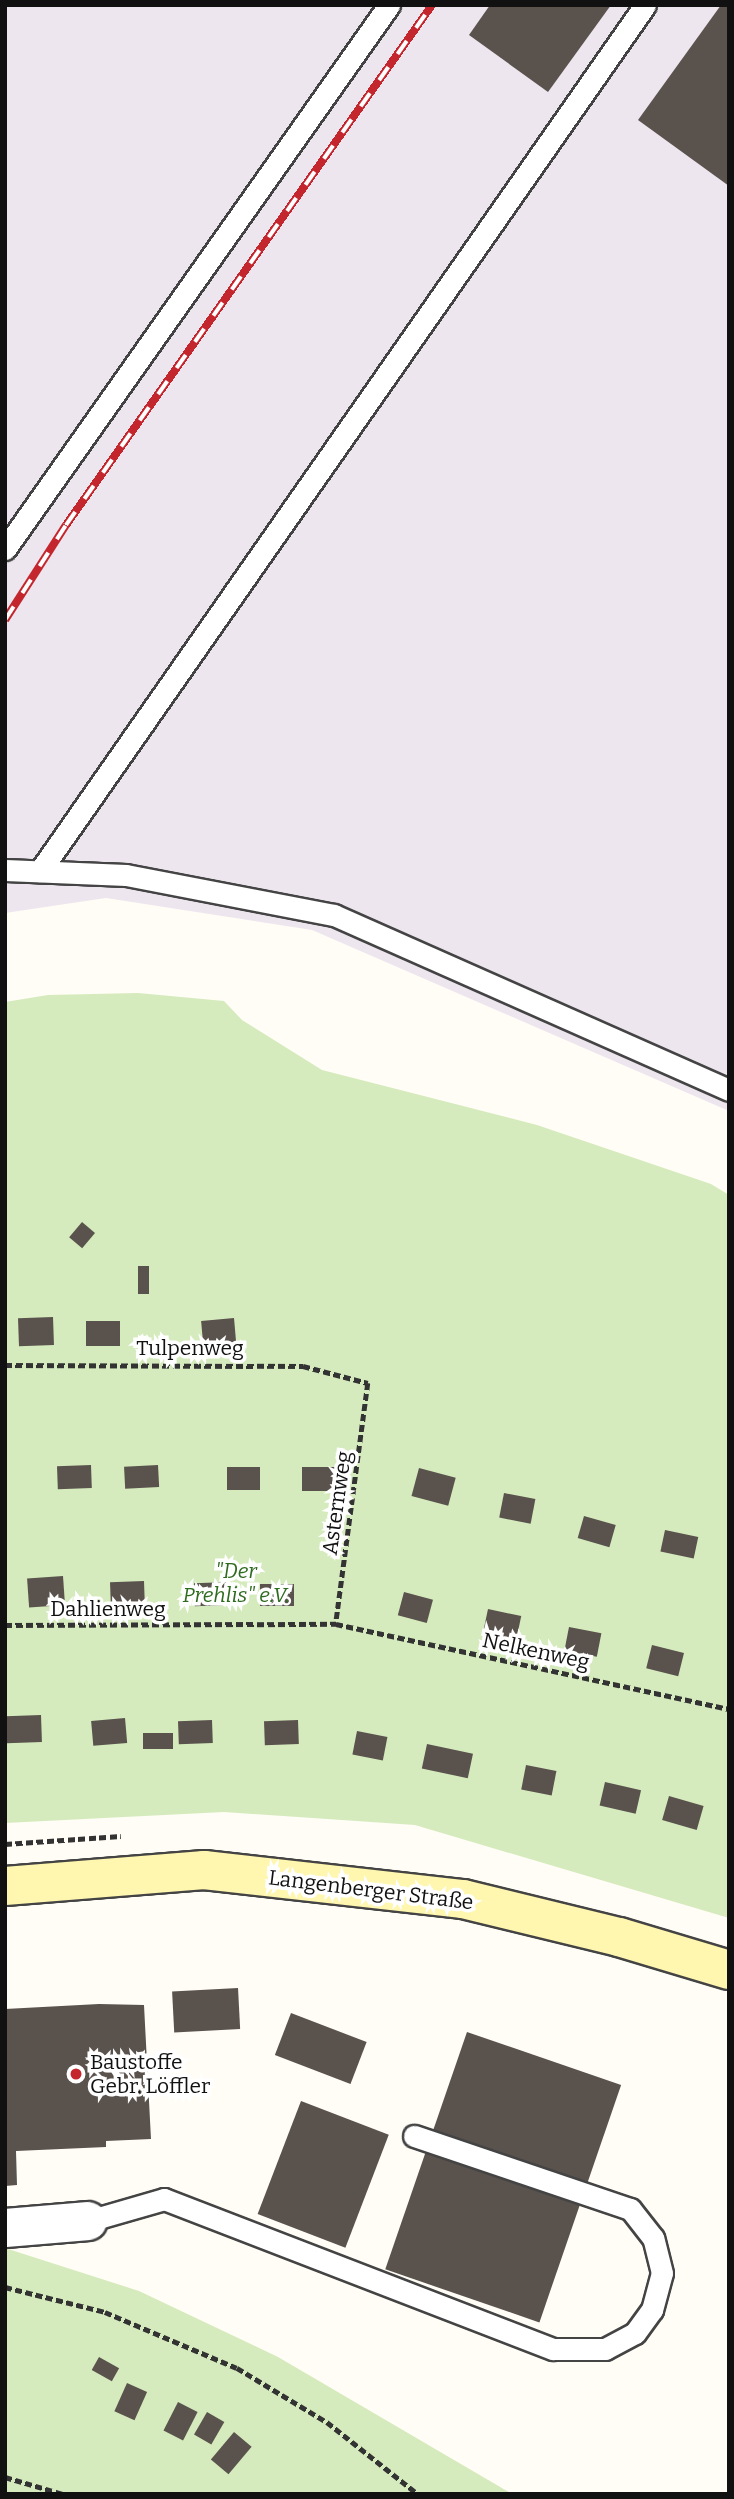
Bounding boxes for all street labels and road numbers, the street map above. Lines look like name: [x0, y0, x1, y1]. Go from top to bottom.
street label: Tulpenweg: [136, 1335, 244, 1361]
street label: Asternweg: [317, 1449, 357, 1557]
street label: Dahlienweg: [50, 1596, 166, 1622]
street label: Nelkenweg: [480, 1627, 592, 1675]
street label: Langenberger Straße: [267, 1865, 475, 1915]

